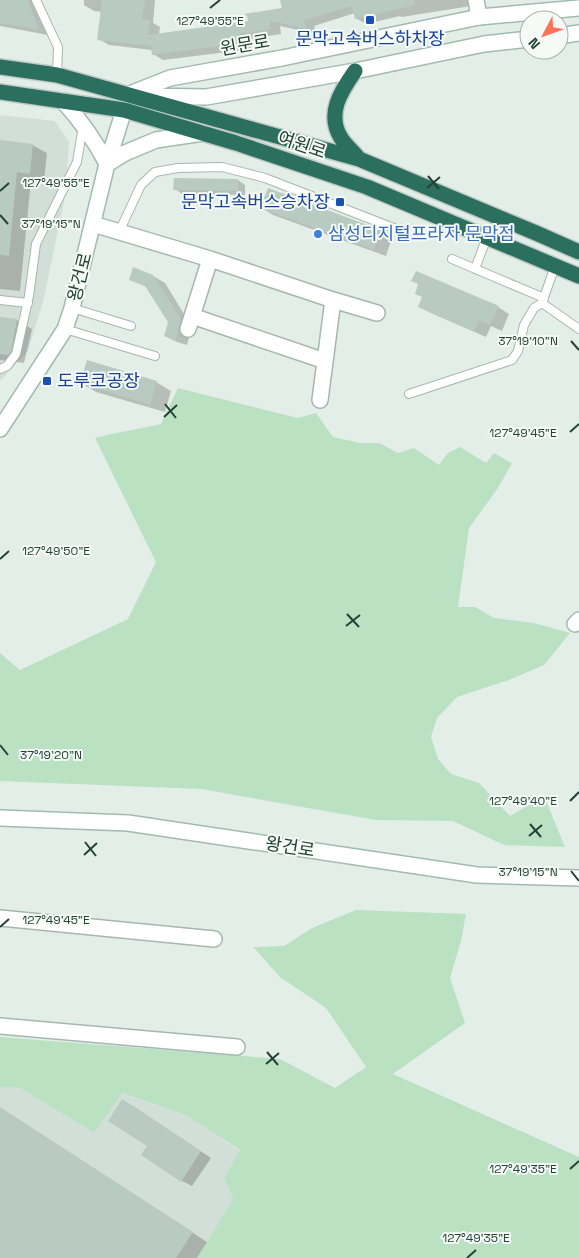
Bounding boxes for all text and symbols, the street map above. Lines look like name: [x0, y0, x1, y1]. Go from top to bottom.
north arrow: [519, 10, 569, 60]
text: 127°49'55"E: [176, 13, 244, 29]
marker: 문막고속버스하차장: [364, 14, 376, 26]
place label: 문막고속버스하차장: [295, 27, 445, 50]
street label: 원문로: [218, 29, 271, 60]
text: N: [524, 34, 544, 53]
street label: 여원로: [275, 126, 329, 163]
text: 127°49'55"E: [22, 175, 90, 191]
place label: 문막고속버스승차장: [181, 190, 330, 213]
marker: 문막고속버스승차장: [334, 196, 346, 208]
text: 37°19'15"N: [21, 216, 81, 232]
place label: 삼성디지털프라자 문막점: [328, 222, 515, 245]
marker: 삼성디지털프라자 문막점: [312, 228, 324, 240]
street label: 왕건로: [62, 250, 97, 304]
text: 37°19'10"N: [498, 333, 558, 349]
place label: 도루코공장: [57, 369, 140, 392]
marker: 도루코공장: [41, 375, 53, 387]
text: 127°49'45"E: [489, 425, 557, 441]
text: 127°49'50"E: [22, 543, 90, 559]
text: 37°19'20"N: [20, 747, 82, 763]
text: 127°49'40"E: [489, 793, 557, 809]
street label: 왕건로: [264, 831, 316, 862]
text: 37°19'15"N: [498, 864, 558, 880]
text: 127°49'45"E: [22, 912, 90, 928]
text: 127°49'35"E: [489, 1161, 557, 1177]
text: 127°49'35"E: [442, 1230, 510, 1246]

